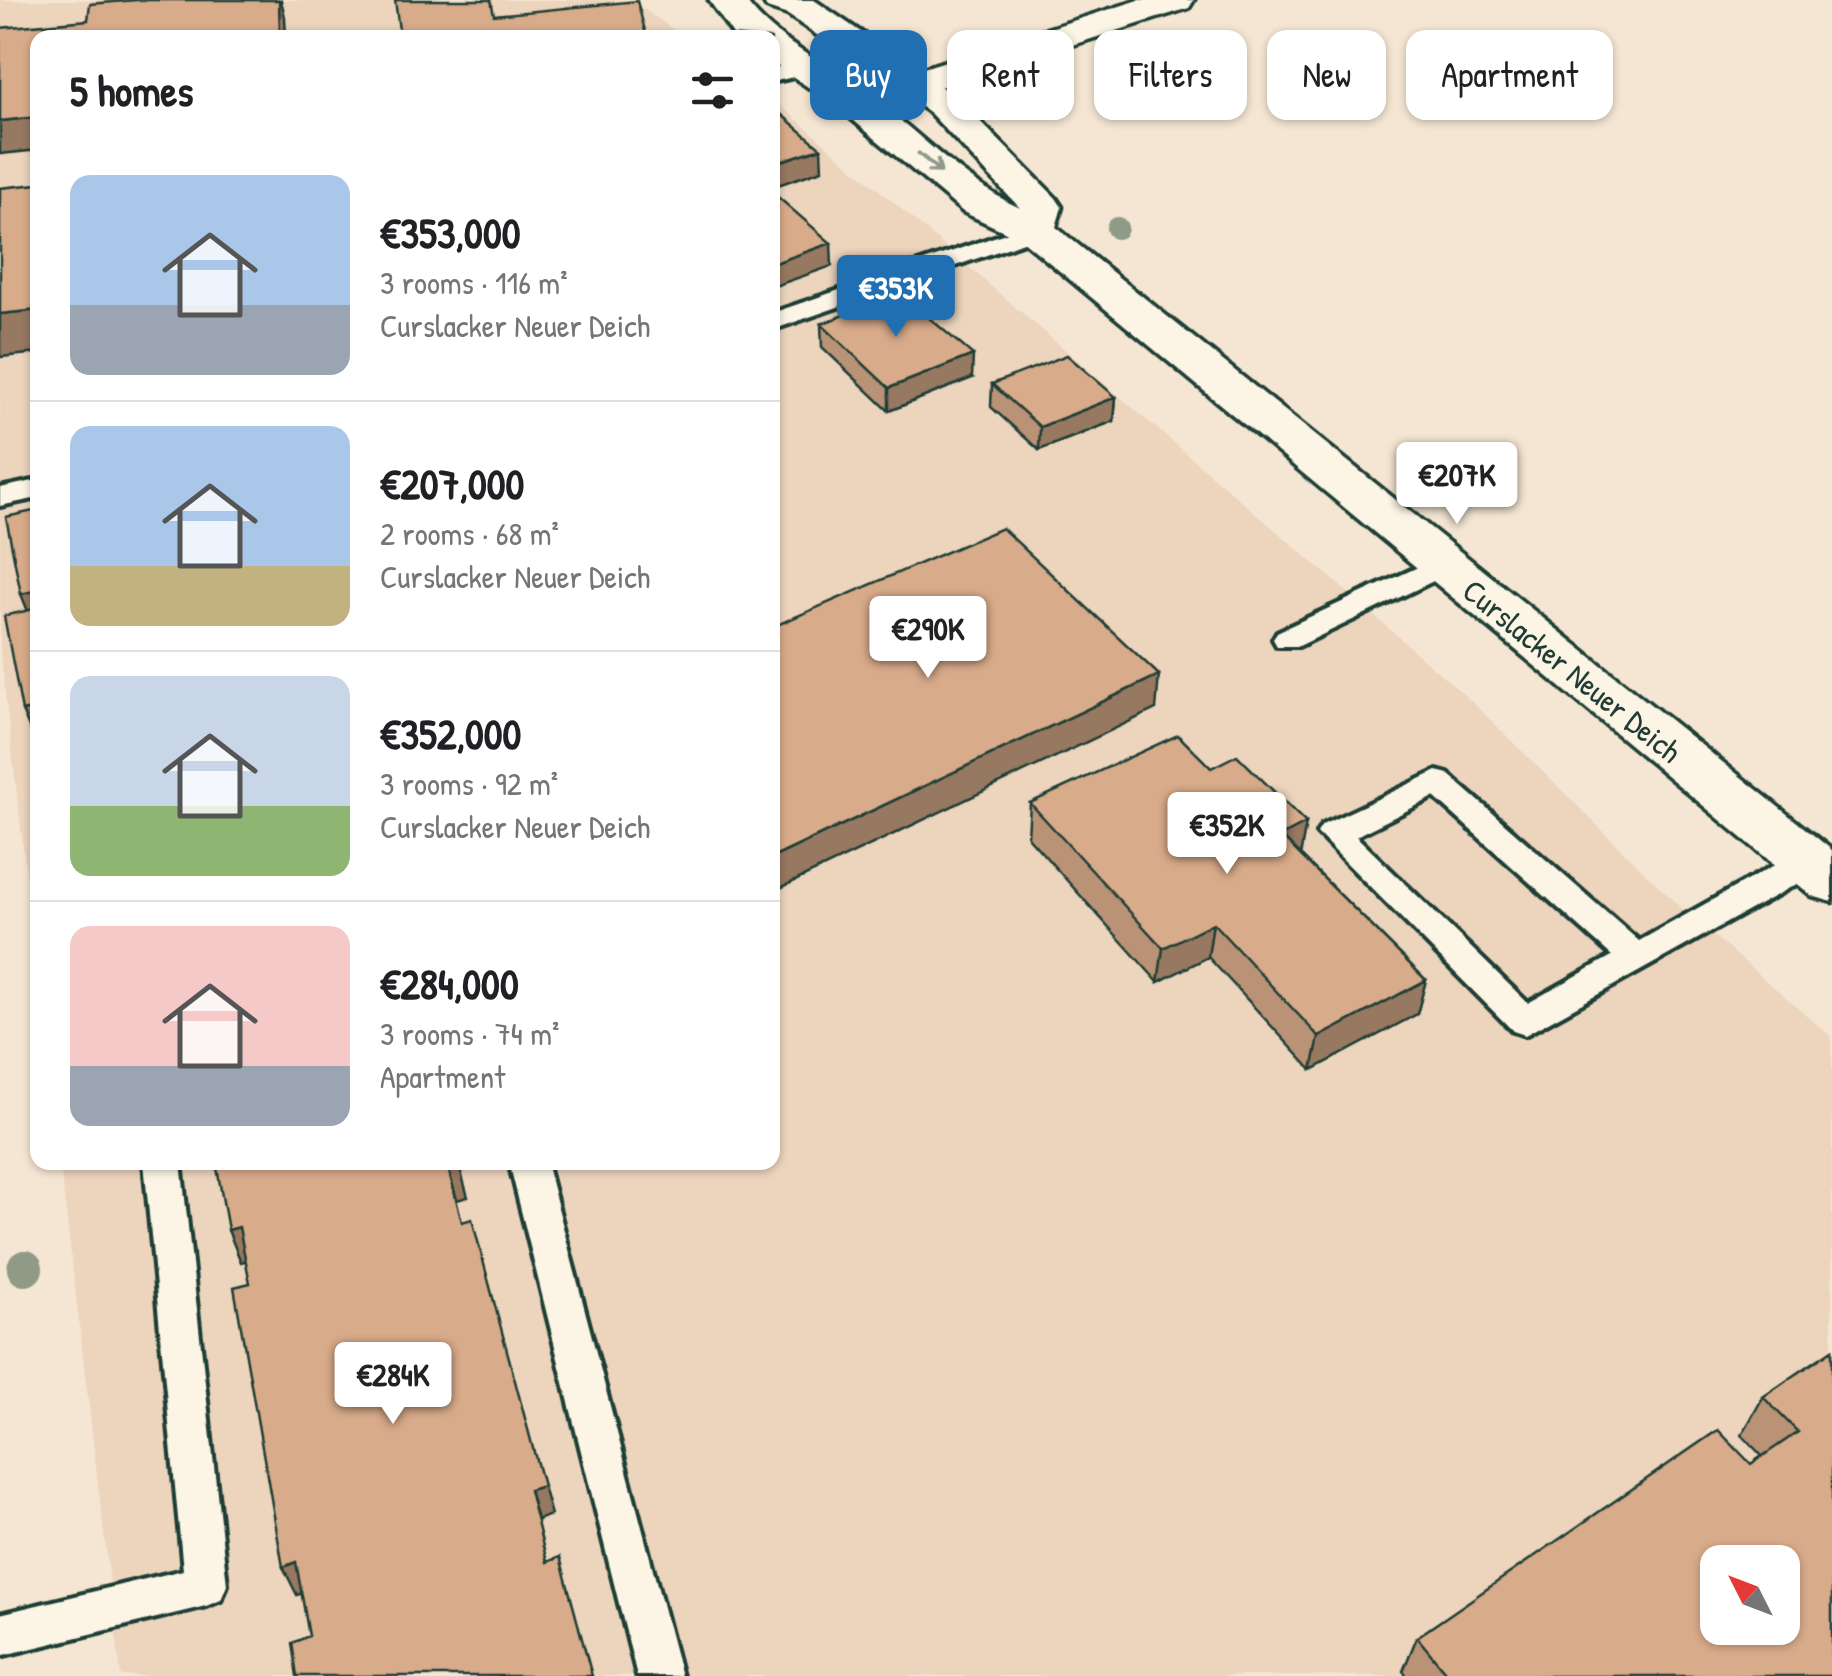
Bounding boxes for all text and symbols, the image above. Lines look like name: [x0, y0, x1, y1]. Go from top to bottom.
chip: Buy: [810, 30, 927, 120]
chip: Rent: [947, 30, 1074, 120]
chip: Filters: [1094, 30, 1247, 120]
chip: New: [1267, 30, 1386, 120]
chip: Apartment: [1406, 30, 1613, 120]
text: 5 homes: [70, 62, 193, 119]
icon: filters: [685, 63, 740, 118]
one-way arrow: [917, 151, 942, 174]
text: €353,000: [380, 204, 521, 261]
icon: home: [150, 215, 270, 335]
pin: €353K: [826, 255, 966, 340]
text: 3 rooms · 116 m²: [380, 261, 568, 304]
text: €353K: [859, 266, 933, 309]
text: Curslacker Neuer Deich: [380, 304, 650, 347]
pin: €207K: [1387, 442, 1527, 527]
text: €207K: [1418, 453, 1496, 496]
text: €207,000: [380, 455, 524, 512]
icon: home: [150, 466, 270, 586]
text: 2 rooms · 68 m²: [380, 512, 559, 555]
text: Curslacker Neuer Deich: [380, 555, 650, 598]
street label: Curslacker Neuer Deich: [1454, 569, 1691, 772]
pin: €290K: [858, 596, 998, 681]
text: €290K: [891, 607, 965, 650]
text: €352,000: [380, 705, 521, 762]
icon: home: [150, 716, 270, 836]
text: 3 rooms · 92 m²: [380, 762, 558, 805]
pin: €352K: [1157, 792, 1297, 877]
text: €352K: [1190, 803, 1264, 846]
text: Curslacker Neuer Deich: [380, 805, 650, 848]
text: €284,000: [380, 955, 519, 1012]
icon: home: [150, 966, 270, 1086]
text: 3 rooms · 74 m²: [380, 1012, 559, 1055]
text: Apartment: [380, 1055, 505, 1098]
pin: €284K: [323, 1342, 463, 1427]
text: €284K: [357, 1353, 429, 1396]
north arrow: [1700, 1545, 1800, 1645]
map controls: [1700, 1545, 1800, 1645]

